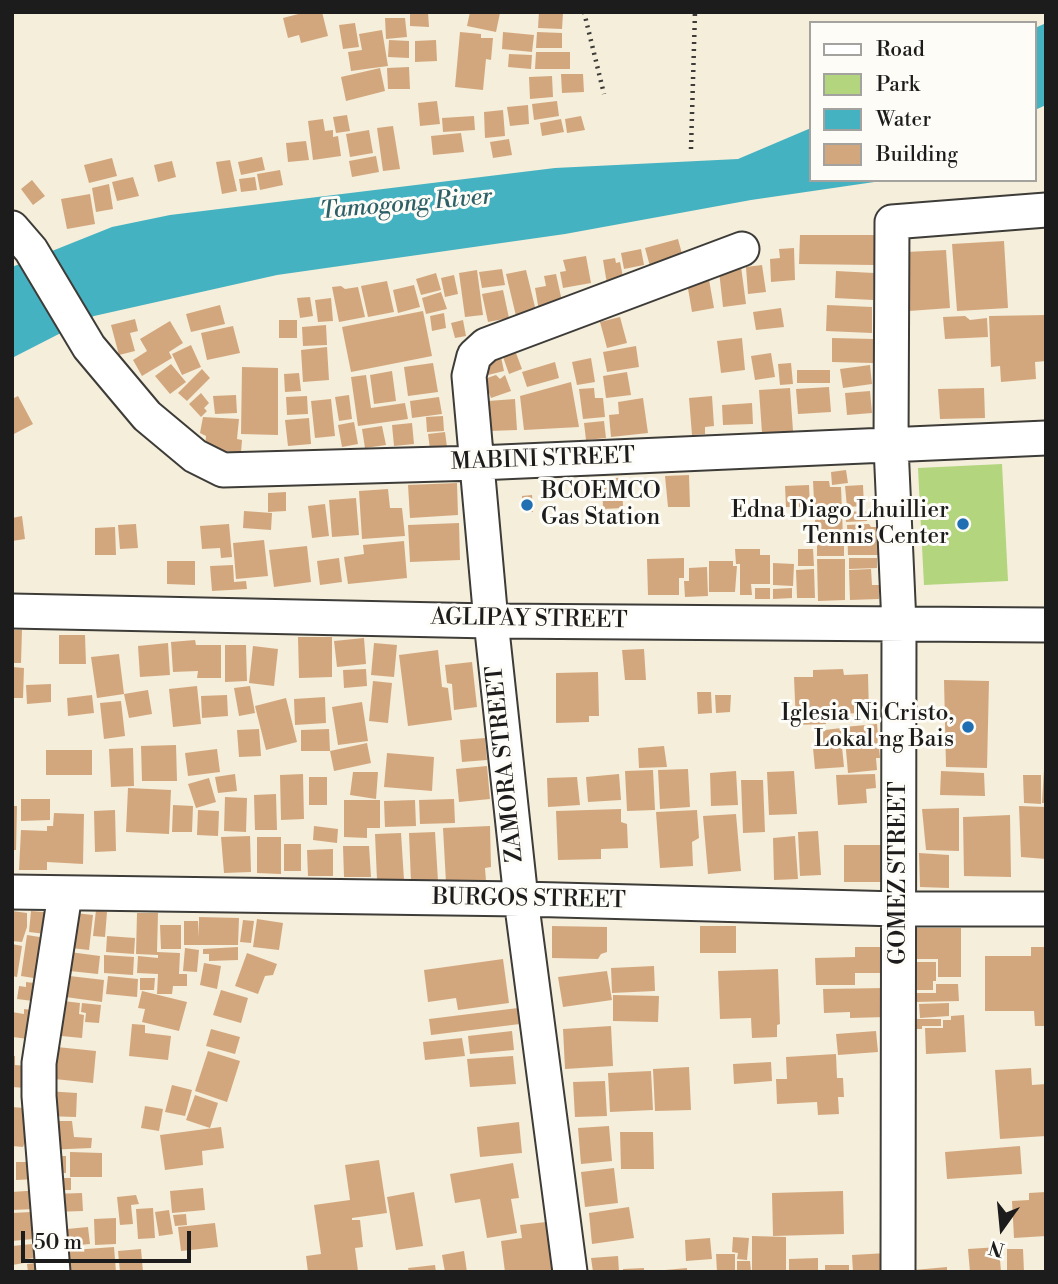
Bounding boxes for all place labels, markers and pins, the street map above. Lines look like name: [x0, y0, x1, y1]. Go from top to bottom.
place label: BCOEMCO Gas Station: [541, 478, 661, 532]
marker: BCOEMCO Gas Station: [519, 497, 535, 513]
place label: Edna Diago Lhuillier Tennis Center: [731, 497, 949, 551]
marker: Edna Diago Lhuillier Tennis Center: [955, 516, 971, 532]
place label: Iglesia Ni Cristo, Lokal ng Bais: [781, 700, 954, 754]
marker: Iglesia Ni Cristo, Lokal ng Bais: [960, 719, 976, 735]

